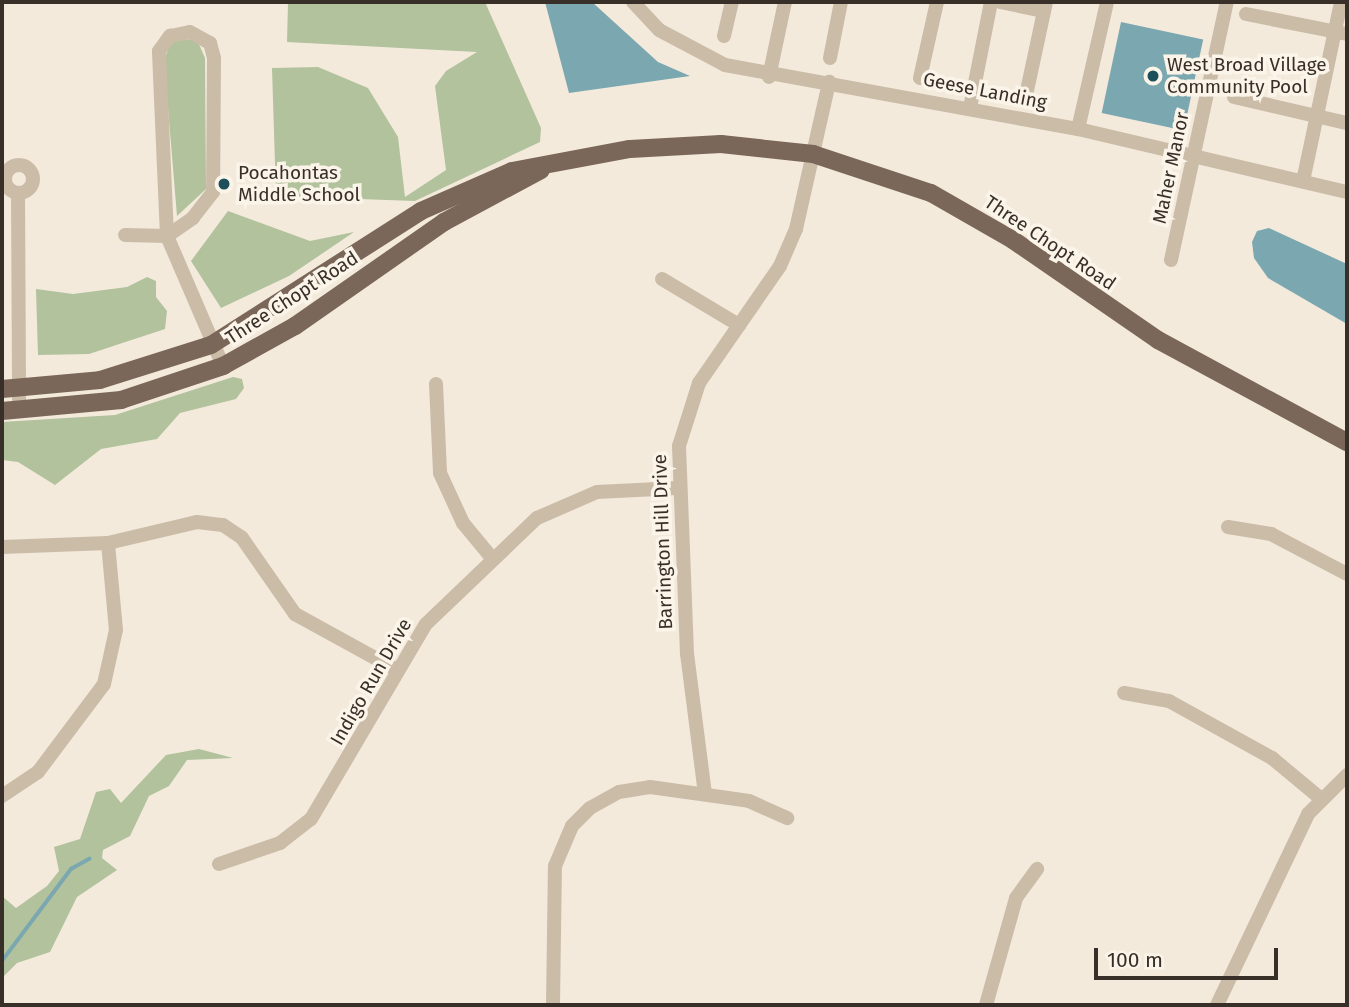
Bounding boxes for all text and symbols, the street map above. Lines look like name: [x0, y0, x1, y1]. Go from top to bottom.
place label: West Broad Village Community Pool: [1167, 54, 1327, 98]
street label: Geese Landing: [921, 68, 1049, 114]
marker: West Broad Village Community Pool: [1145, 68, 1161, 84]
street label: Maher Manor: [1148, 110, 1194, 226]
place label: Pocahontas Middle School: [238, 162, 360, 206]
marker: Pocahontas Middle School: [216, 176, 232, 192]
street label: Three Chopt Road: [980, 191, 1120, 295]
street label: Three Chopt Road: [222, 247, 362, 349]
street label: Barrington Hill Drive: [649, 454, 677, 630]
street label: Indigo Run Drive: [326, 615, 416, 749]
scale bar: [1097, 934, 1281, 978]
text: 100 m: [1107, 947, 1163, 973]

